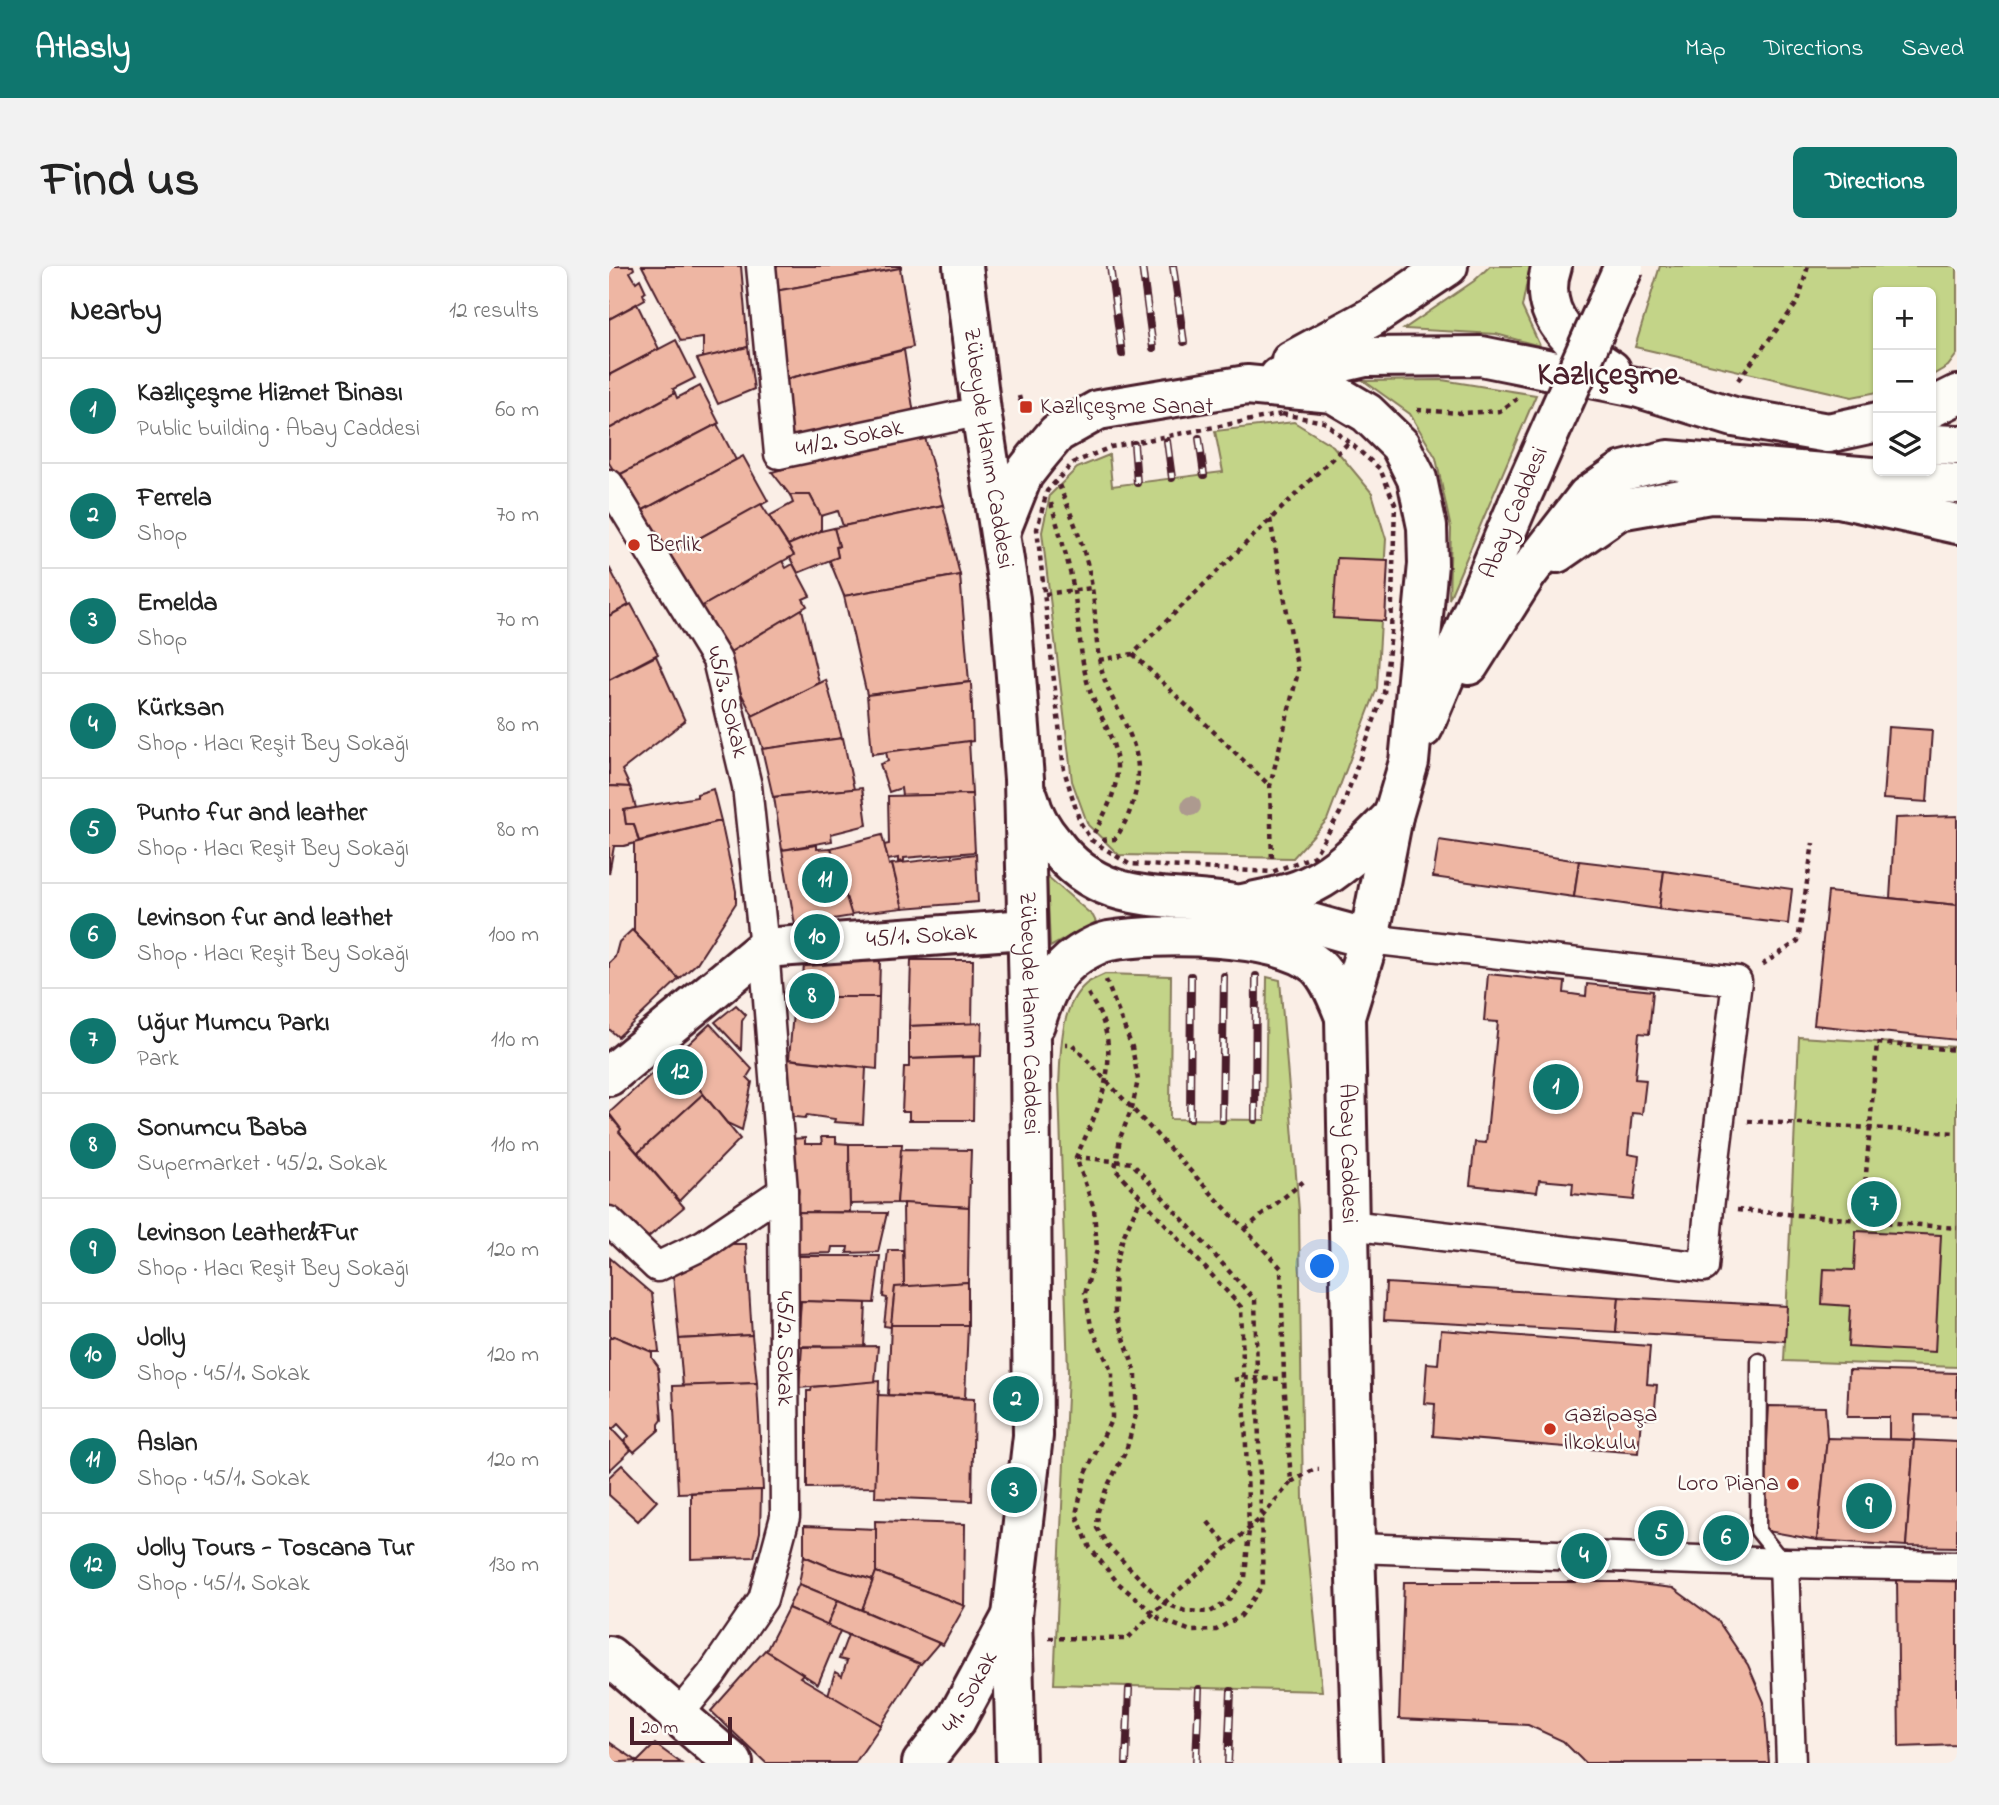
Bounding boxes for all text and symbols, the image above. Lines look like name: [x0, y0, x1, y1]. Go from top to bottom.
text: Atlasly: [35, 25, 130, 73]
text: Map: [1685, 32, 1726, 67]
text: Directions: [1764, 32, 1863, 67]
text: Saved: [1901, 32, 1964, 67]
text: Find us: [42, 146, 199, 218]
button: Directions: [1793, 147, 1957, 218]
map controls: [1873, 287, 1936, 476]
button: +: [1873, 287, 1936, 350]
text: Nearby: [70, 290, 162, 334]
text: 12 results: [449, 295, 539, 328]
street label: Zübeyde Hanım Caddesi: [953, 326, 1023, 571]
button: −: [1873, 350, 1936, 413]
district label: Kazlıçeşme: [1537, 353, 1680, 400]
text: Kazlıçeşme Hizmet Binası: [137, 375, 403, 413]
place label: Kazlıçeşme Sanat: [1040, 390, 1213, 425]
text: 1: [89, 394, 97, 427]
text: 60 m: [495, 394, 539, 427]
marker: Kazlıçeşme Sanat: [1018, 399, 1034, 415]
street label: 41/2. Sokak: [793, 410, 907, 467]
text: Public building · Abay Caddesi: [137, 413, 420, 446]
button: layers: [1873, 413, 1936, 476]
street label: Abay Caddesi: [1472, 442, 1559, 585]
text: Ferrela: [137, 480, 212, 518]
text: 2: [87, 499, 99, 532]
text: 70 m: [496, 499, 539, 532]
text: Shop: [137, 518, 187, 551]
place label: Berlik: [647, 528, 702, 563]
marker: Berlik: [626, 537, 642, 553]
text: Emelda: [137, 585, 218, 623]
text: 3: [88, 604, 98, 637]
text: 70 m: [496, 604, 539, 637]
text: Shop: [137, 623, 187, 656]
street label: 45/3. Sokak: [695, 640, 757, 762]
text: Kürksan: [137, 690, 224, 728]
text: 4: [88, 709, 98, 742]
text: 80 m: [497, 709, 539, 742]
text: Shop · Hacı Reşit Bey Sokağı: [137, 728, 409, 761]
text: Punto fur and leather: [137, 795, 367, 833]
text: 5: [86, 814, 100, 847]
text: 80 m: [497, 814, 539, 847]
text: Shop · Hacı Reşit Bey Sokağı: [137, 833, 409, 866]
pin: 11: [802, 854, 848, 906]
street label: Zübeyde Hanım Caddesi: [1009, 891, 1048, 1135]
text: Levinson fur and leathet: [137, 900, 393, 938]
pin: 10: [794, 911, 840, 963]
street label: 45/1. Sokak: [865, 915, 979, 958]
text: 6: [88, 919, 98, 952]
text: 100 m: [488, 919, 539, 952]
text: Shop · Hacı Reşit Bey Sokağı: [137, 938, 409, 971]
pin: 8: [789, 970, 835, 1022]
text: Uğur Mumcu Parkı: [137, 1005, 330, 1043]
text: 7: [88, 1024, 98, 1057]
text: 110 m: [491, 1024, 539, 1057]
text: Park: [137, 1043, 179, 1076]
pin: 12: [657, 1046, 703, 1098]
pin: 1: [1533, 1061, 1579, 1113]
street label: Abay Caddesi: [1329, 1083, 1366, 1224]
text: Sonumcu Baba: [137, 1110, 307, 1148]
text: 8: [89, 1129, 97, 1162]
text: 110 m: [491, 1129, 539, 1162]
text: Supermarket · 45/2. Sokak: [137, 1148, 387, 1181]
pin: 7: [1851, 1178, 1897, 1230]
text: Levinson Leather&Fur: [137, 1215, 358, 1253]
text: 9: [90, 1234, 96, 1267]
text: 120 m: [487, 1234, 539, 1267]
your location: [1305, 1249, 1339, 1283]
text: Shop · Hacı Reşit Bey Sokağı: [137, 1253, 409, 1286]
street label: 45/2. Sokak: [766, 1291, 802, 1406]
text: Jolly: [137, 1320, 186, 1358]
text: 10: [84, 1339, 102, 1372]
text: 120 m: [487, 1339, 539, 1372]
text: Shop · 45/1. Sokak: [137, 1358, 310, 1391]
pin: 2: [993, 1373, 1039, 1425]
place label: Gazipaşa ilkokulu: [1564, 1398, 1658, 1461]
marker: Gazipaşa ilkokulu: [1542, 1421, 1558, 1437]
text: Aslan: [137, 1425, 197, 1463]
text: 11: [86, 1444, 100, 1477]
text: 120 m: [487, 1444, 539, 1477]
text: Shop · 45/1. Sokak: [137, 1463, 310, 1496]
pin: 3: [991, 1464, 1037, 1516]
place label: Loro Piana: [1677, 1467, 1779, 1502]
marker: Loro Piana: [1785, 1476, 1801, 1492]
pin: 9: [1846, 1480, 1892, 1532]
pin: 5: [1638, 1507, 1684, 1559]
pin: 6: [1703, 1512, 1749, 1564]
text: Jolly Tours - Toscana Tur: [137, 1530, 414, 1568]
pin: 4: [1561, 1530, 1607, 1582]
text: 12: [84, 1549, 102, 1582]
text: 130 m: [489, 1549, 539, 1582]
text: Shop · 45/1. Sokak: [137, 1568, 310, 1601]
street label: 41. Sokak: [934, 1644, 1008, 1742]
scale bar: [630, 1714, 731, 1746]
text: 20 m: [641, 1715, 678, 1742]

